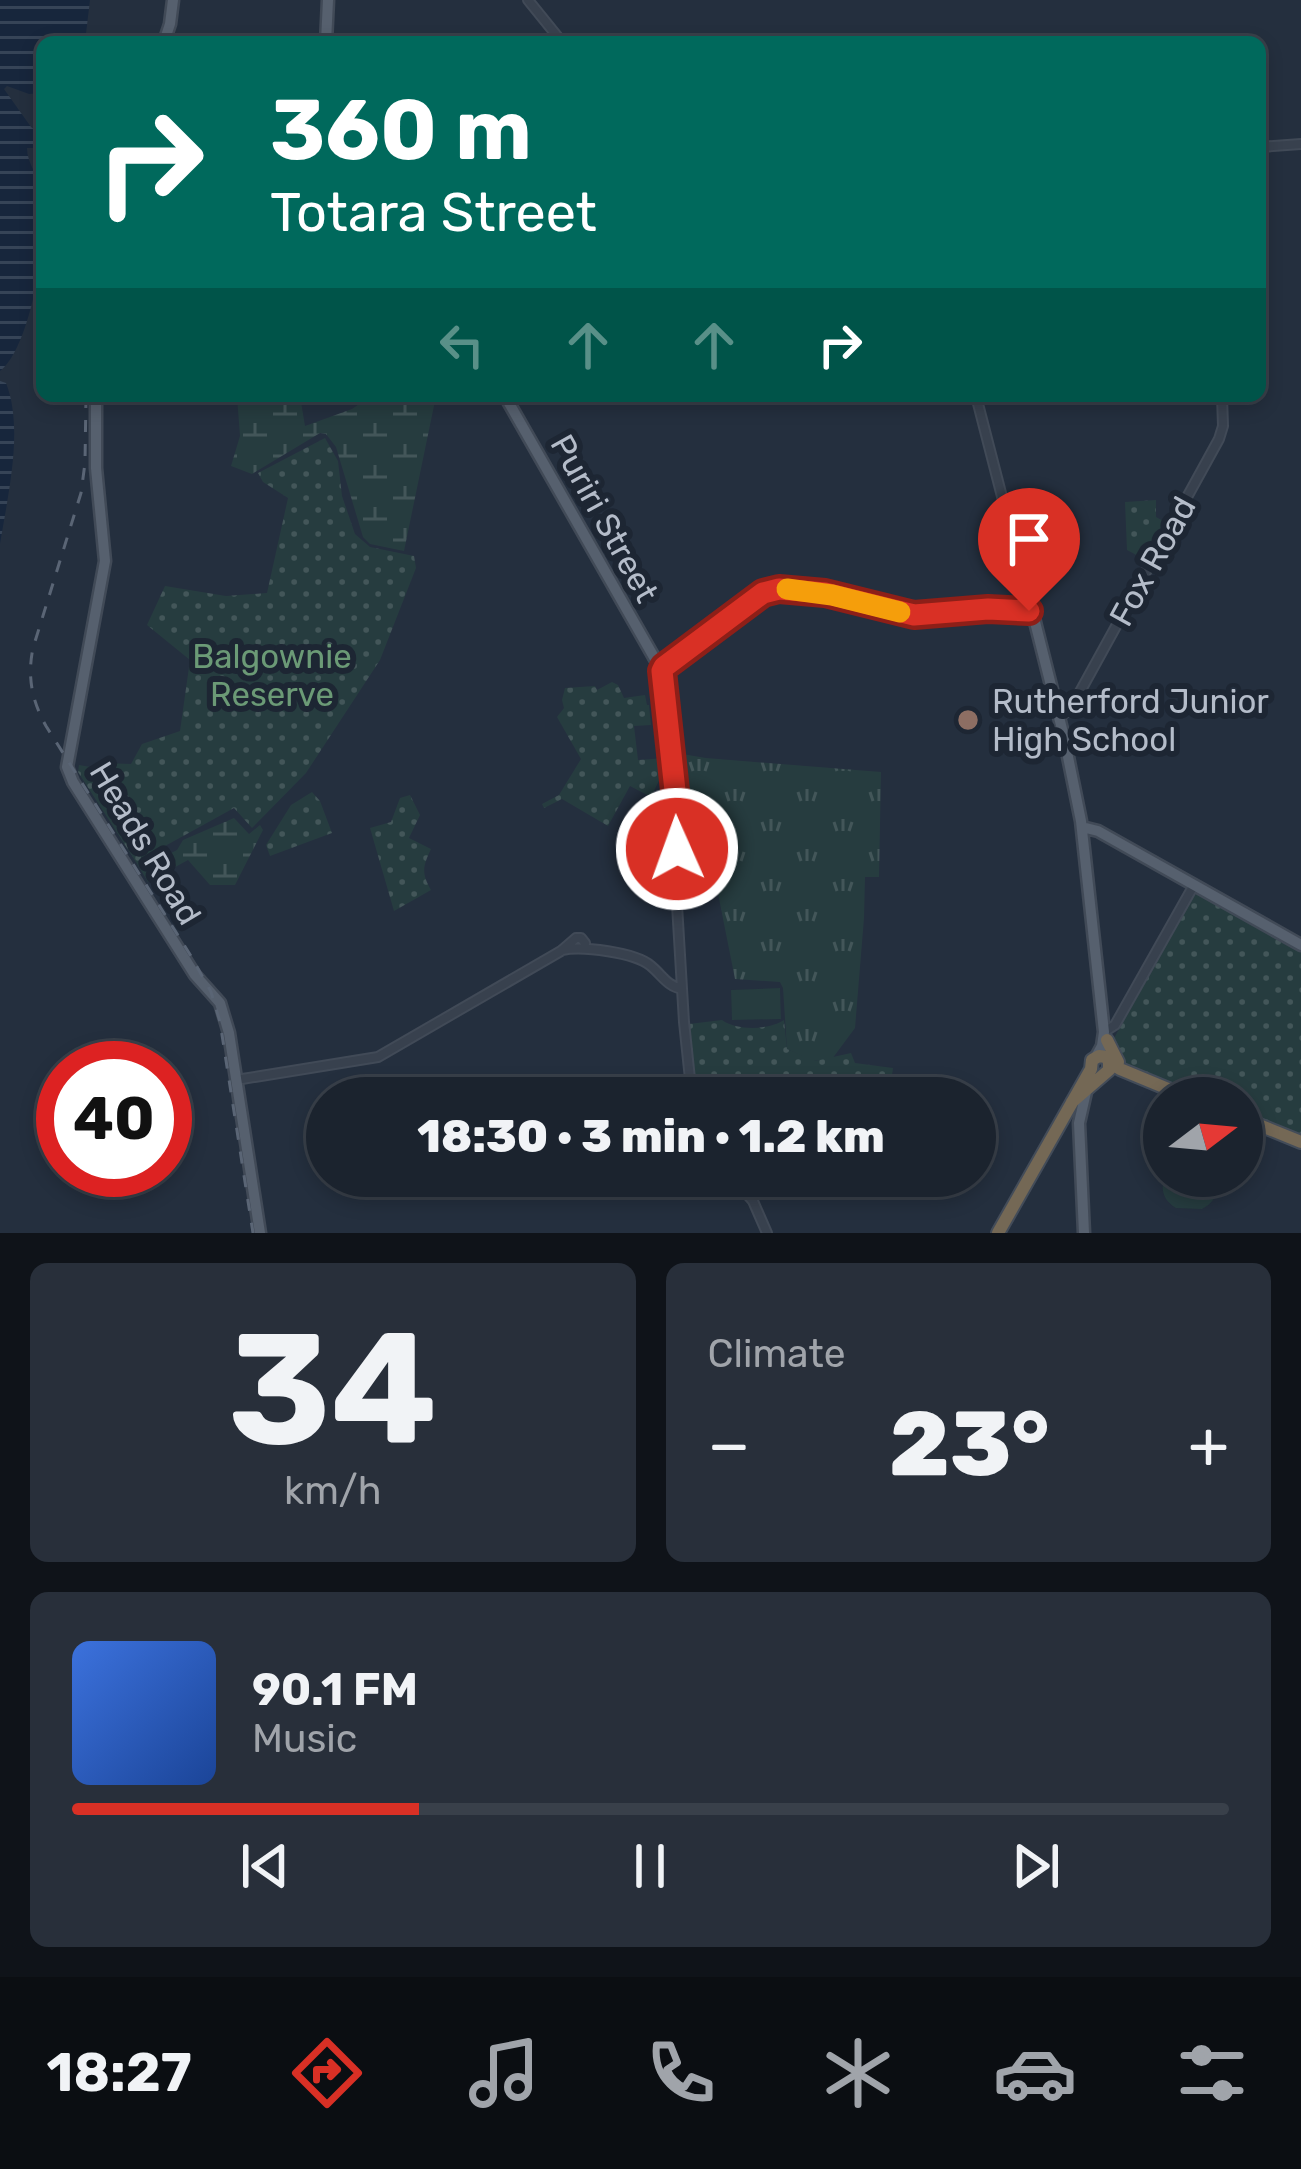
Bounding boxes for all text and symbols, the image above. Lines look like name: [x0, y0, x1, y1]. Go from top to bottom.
text: 360 m: [270, 80, 532, 180]
icon: right: [72, 84, 228, 240]
text: Totara Street: [270, 181, 597, 245]
icon: left: [429, 312, 495, 378]
icon: ahead: [555, 312, 621, 378]
icon: ahead: [681, 312, 747, 378]
icon: right: [807, 312, 873, 378]
street label: Puriri Street: [543, 428, 667, 609]
pin: [978, 488, 1080, 611]
street label: Fox Road: [1101, 490, 1204, 633]
icon: arrive: [996, 506, 1062, 572]
park label: Balgownie Reserve: [192, 637, 352, 714]
place label: Rutherford Junior High School: [992, 682, 1269, 759]
marker: Rutherford Junior High School: [955, 707, 981, 733]
street label: Heads Road: [82, 755, 209, 932]
position arrow: [614, 786, 740, 912]
speed limit sign: 40: [36, 1041, 192, 1197]
north arrow: [1143, 1077, 1263, 1197]
map controls: [1143, 1077, 1263, 1197]
text: 18:30 · 3 min · 1.2 km: [417, 1110, 885, 1163]
text: 34: [228, 1297, 437, 1482]
text: Climate: [708, 1331, 846, 1377]
text: 23°: [889, 1391, 1049, 1498]
text: −: [708, 1405, 750, 1484]
text: +: [1188, 1405, 1229, 1484]
text: km/h: [284, 1468, 381, 1514]
text: 90.1 FM: [252, 1663, 418, 1716]
text: Music: [252, 1716, 357, 1762]
icon: previous: [232, 1833, 298, 1899]
icon: pause: [617, 1833, 683, 1899]
icon: next: [1003, 1833, 1069, 1899]
icon: directions: [285, 2031, 369, 2115]
icon: music: [462, 2031, 546, 2115]
icon: phone: [639, 2031, 723, 2115]
icon: climate: [816, 2031, 900, 2115]
icon: car: [993, 2031, 1077, 2115]
icon: filters: [1170, 2031, 1254, 2115]
text: 18:27: [47, 2041, 192, 2105]

